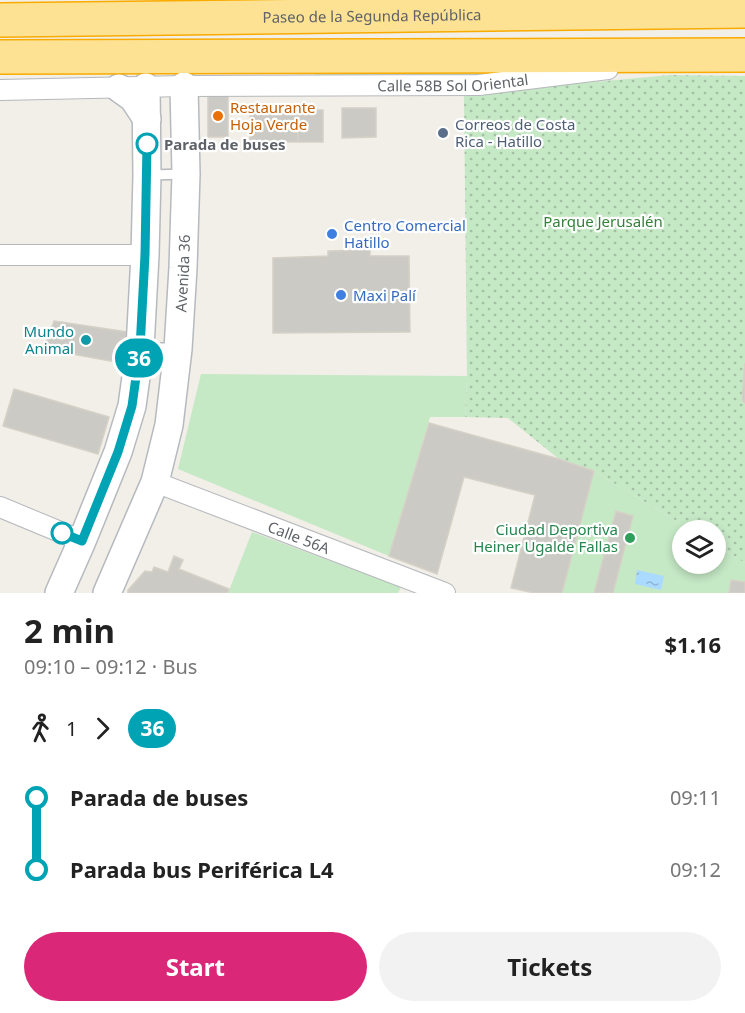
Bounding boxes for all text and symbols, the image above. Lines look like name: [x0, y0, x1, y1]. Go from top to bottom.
street label: Paseo de la Segunda República: [262, 4, 482, 27]
street label: Calle 58B Sol Oriental: [377, 69, 529, 95]
place label: Restaurante Hoja Verde: [230, 97, 316, 134]
marker: Restaurante Hoja Verde: [211, 109, 225, 123]
place label: Correos de Costa Rica - Hatillo: [455, 114, 575, 151]
marker: Correos de Costa Rica - Hatillo: [436, 126, 450, 140]
marker: Parada de buses: [136, 133, 158, 155]
place label: Parada de buses: [164, 134, 286, 154]
park label: Parque Jerusalén: [543, 211, 663, 231]
place label: Centro Comercial Hatillo: [344, 215, 466, 252]
marker: Centro Comercial Hatillo: [325, 227, 339, 241]
street label: Avenida 36: [170, 234, 194, 313]
place label: Maxi Palí: [353, 285, 417, 305]
marker: Maxi Palí: [334, 288, 348, 302]
place label: Mundo Animal: [24, 321, 74, 358]
marker: Mundo Animal: [79, 333, 93, 347]
line badge: 36: [112, 338, 166, 378]
text: 36: [127, 344, 151, 372]
street label: Calle 56A: [265, 516, 333, 558]
place label: Ciudad Deportiva Heiner Ugalde Fallas: [473, 519, 618, 556]
map controls: [672, 520, 726, 574]
button: layers: [672, 520, 726, 574]
unlabelled marker: [51, 522, 73, 544]
marker: Ciudad Deportiva Heiner Ugalde Fallas: [623, 531, 637, 545]
text: 2 min: [24, 608, 115, 653]
text: $1.16: [664, 629, 721, 659]
text: 09:10 – 09:12 · Bus: [24, 653, 197, 680]
icon: walk: [24, 712, 57, 745]
icon: forward: [86, 712, 119, 745]
text: 36: [140, 714, 164, 742]
text: 1: [66, 715, 77, 742]
text: Parada de buses: [70, 782, 248, 812]
text: 09:11: [670, 784, 721, 811]
text: Parada bus Periférica L4: [70, 854, 334, 884]
text: 09:12: [670, 856, 721, 883]
button: Start: [24, 932, 367, 1001]
button: Tickets: [379, 932, 721, 1001]

